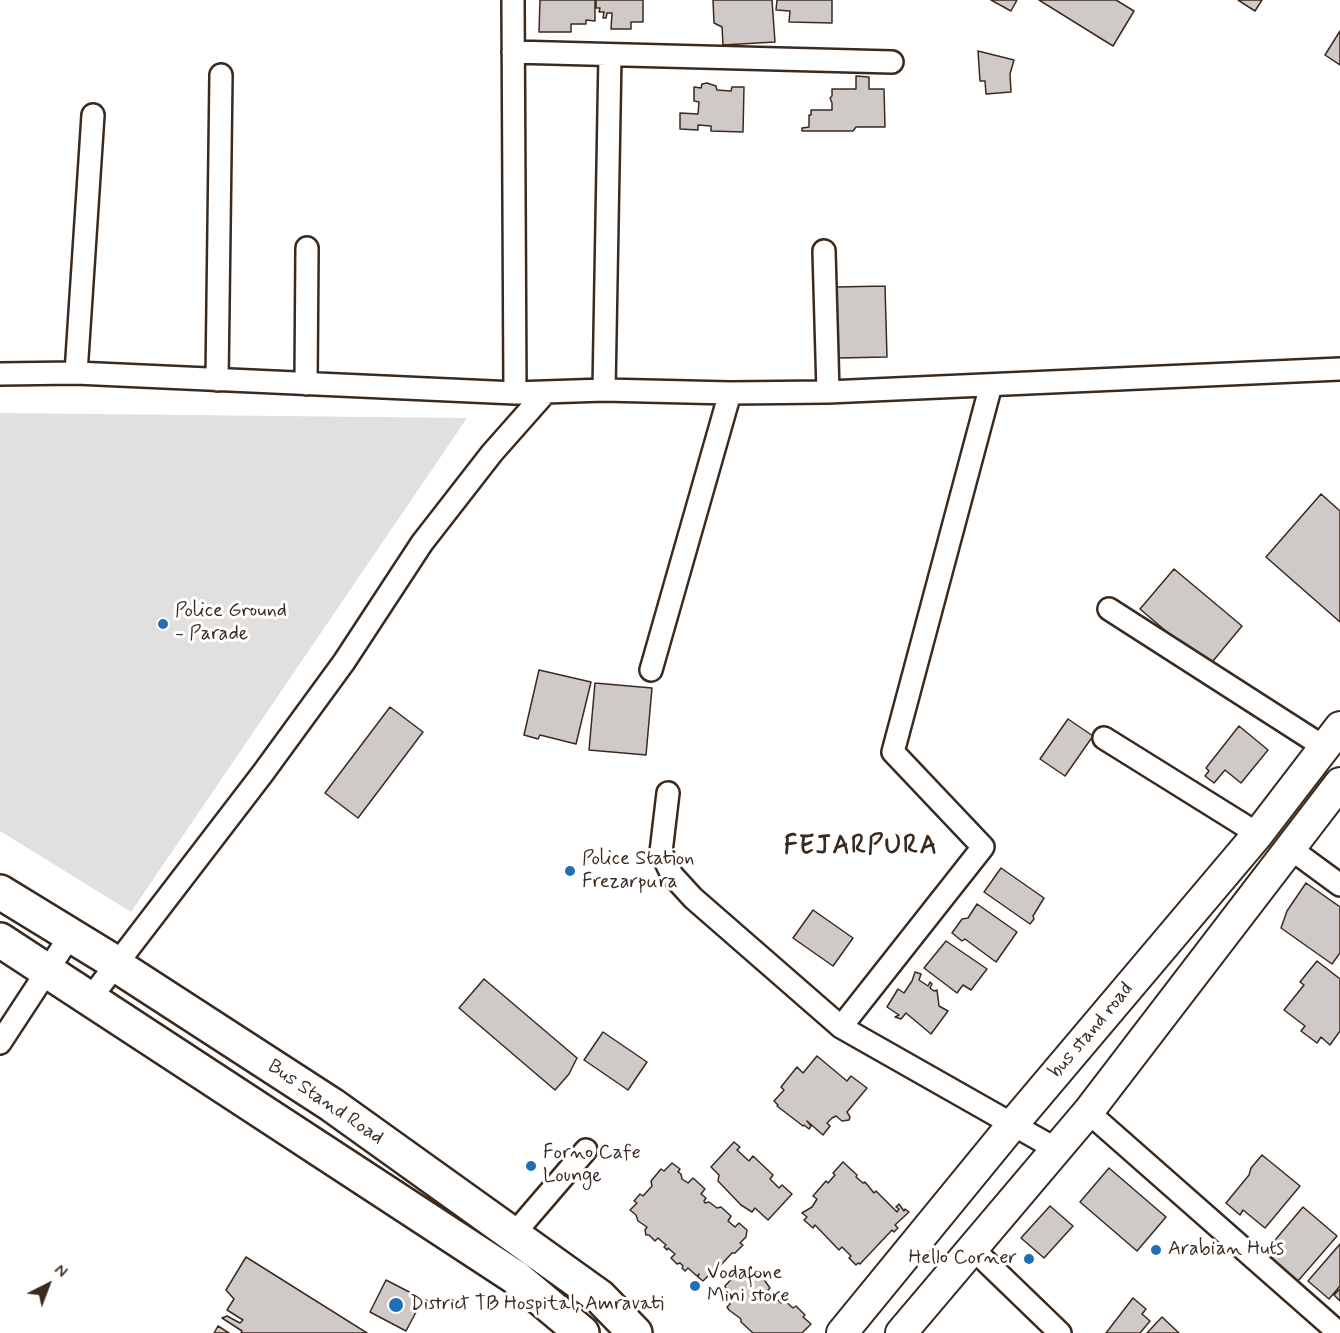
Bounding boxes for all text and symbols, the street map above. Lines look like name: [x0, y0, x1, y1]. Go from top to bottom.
place label: Police Ground - Parade: [175, 600, 287, 647]
marker: Police Ground - Parade: [156, 617, 170, 631]
district label: FEJARPURA: [785, 832, 937, 864]
place label: Police Station Frezarpura: [582, 848, 694, 895]
marker: Police Station Frezarpura: [563, 864, 577, 878]
street label: bus stand road: [1045, 978, 1139, 1084]
street label: Bus Stand Road: [262, 1055, 388, 1151]
place label: Forno Cafe Lounge: [543, 1142, 641, 1189]
marker: Forno Cafe Lounge: [524, 1159, 538, 1173]
place label: Arabian Huts: [1168, 1238, 1284, 1262]
marker: Arabian Huts: [1149, 1243, 1163, 1257]
place label: Hello Corner: [908, 1247, 1017, 1271]
marker: Hello Corner: [1022, 1252, 1036, 1266]
north arrow: [18, 1255, 78, 1315]
text: N: [49, 1260, 71, 1283]
place label: Vodafone Mini store: [707, 1262, 790, 1309]
marker: Vodafone Mini store: [688, 1279, 702, 1293]
place label: District TB Hospital, Amravati: [410, 1293, 664, 1317]
marker: District TB Hospital, Amravati: [387, 1296, 405, 1314]

